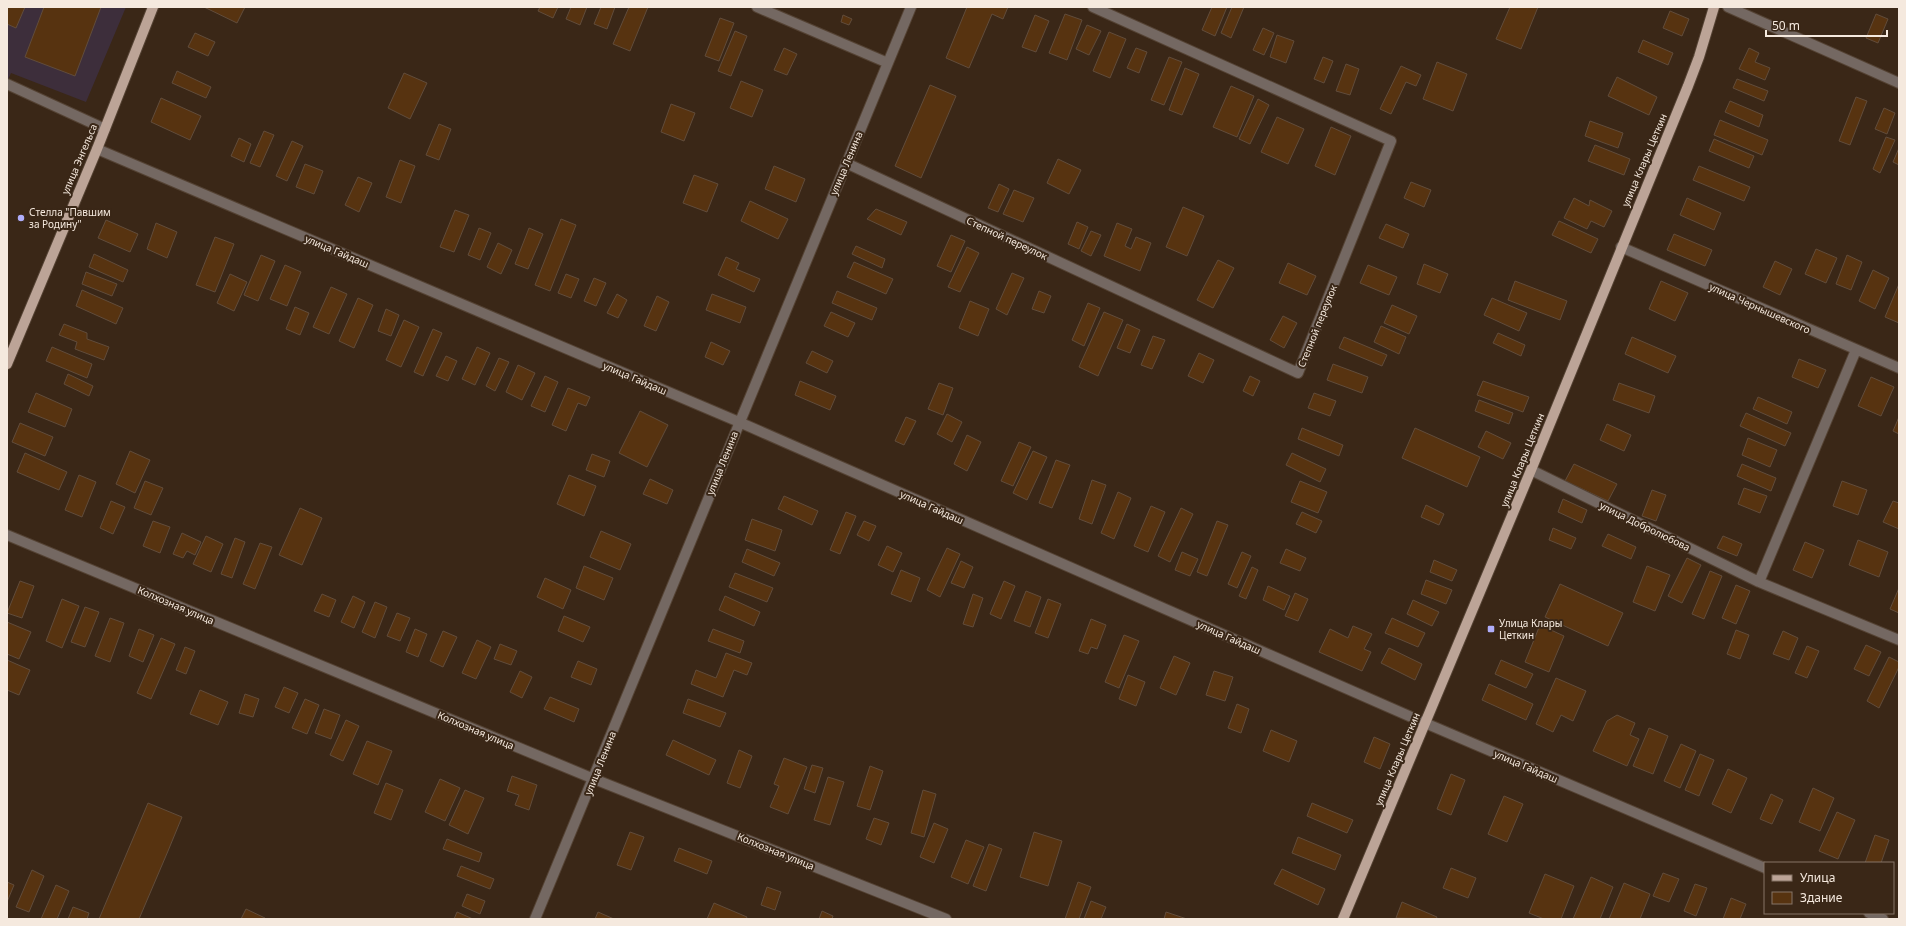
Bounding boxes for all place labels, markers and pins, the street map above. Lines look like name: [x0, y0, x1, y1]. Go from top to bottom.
place label: Стелла "Павшим за Родину": [29, 205, 111, 231]
marker: Стелла "Павшим за Родину": [16, 213, 26, 223]
place label: Улица Клары Цеткин: [1499, 616, 1562, 642]
marker: Улица Клары Цеткин: [1486, 624, 1496, 634]

